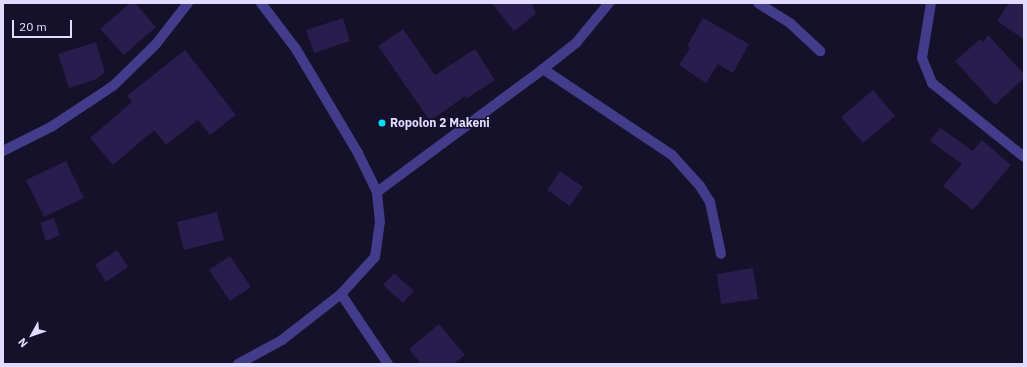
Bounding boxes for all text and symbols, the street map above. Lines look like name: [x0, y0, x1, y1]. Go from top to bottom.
scale bar: [14, 12, 74, 38]
text: 20 m: [19, 19, 47, 34]
place label: Ropolon 2 Makeni: [390, 116, 490, 130]
marker: Ropolon 2 Makeni: [377, 118, 387, 128]
north arrow: [12, 315, 52, 355]
text: N: [15, 335, 31, 350]

